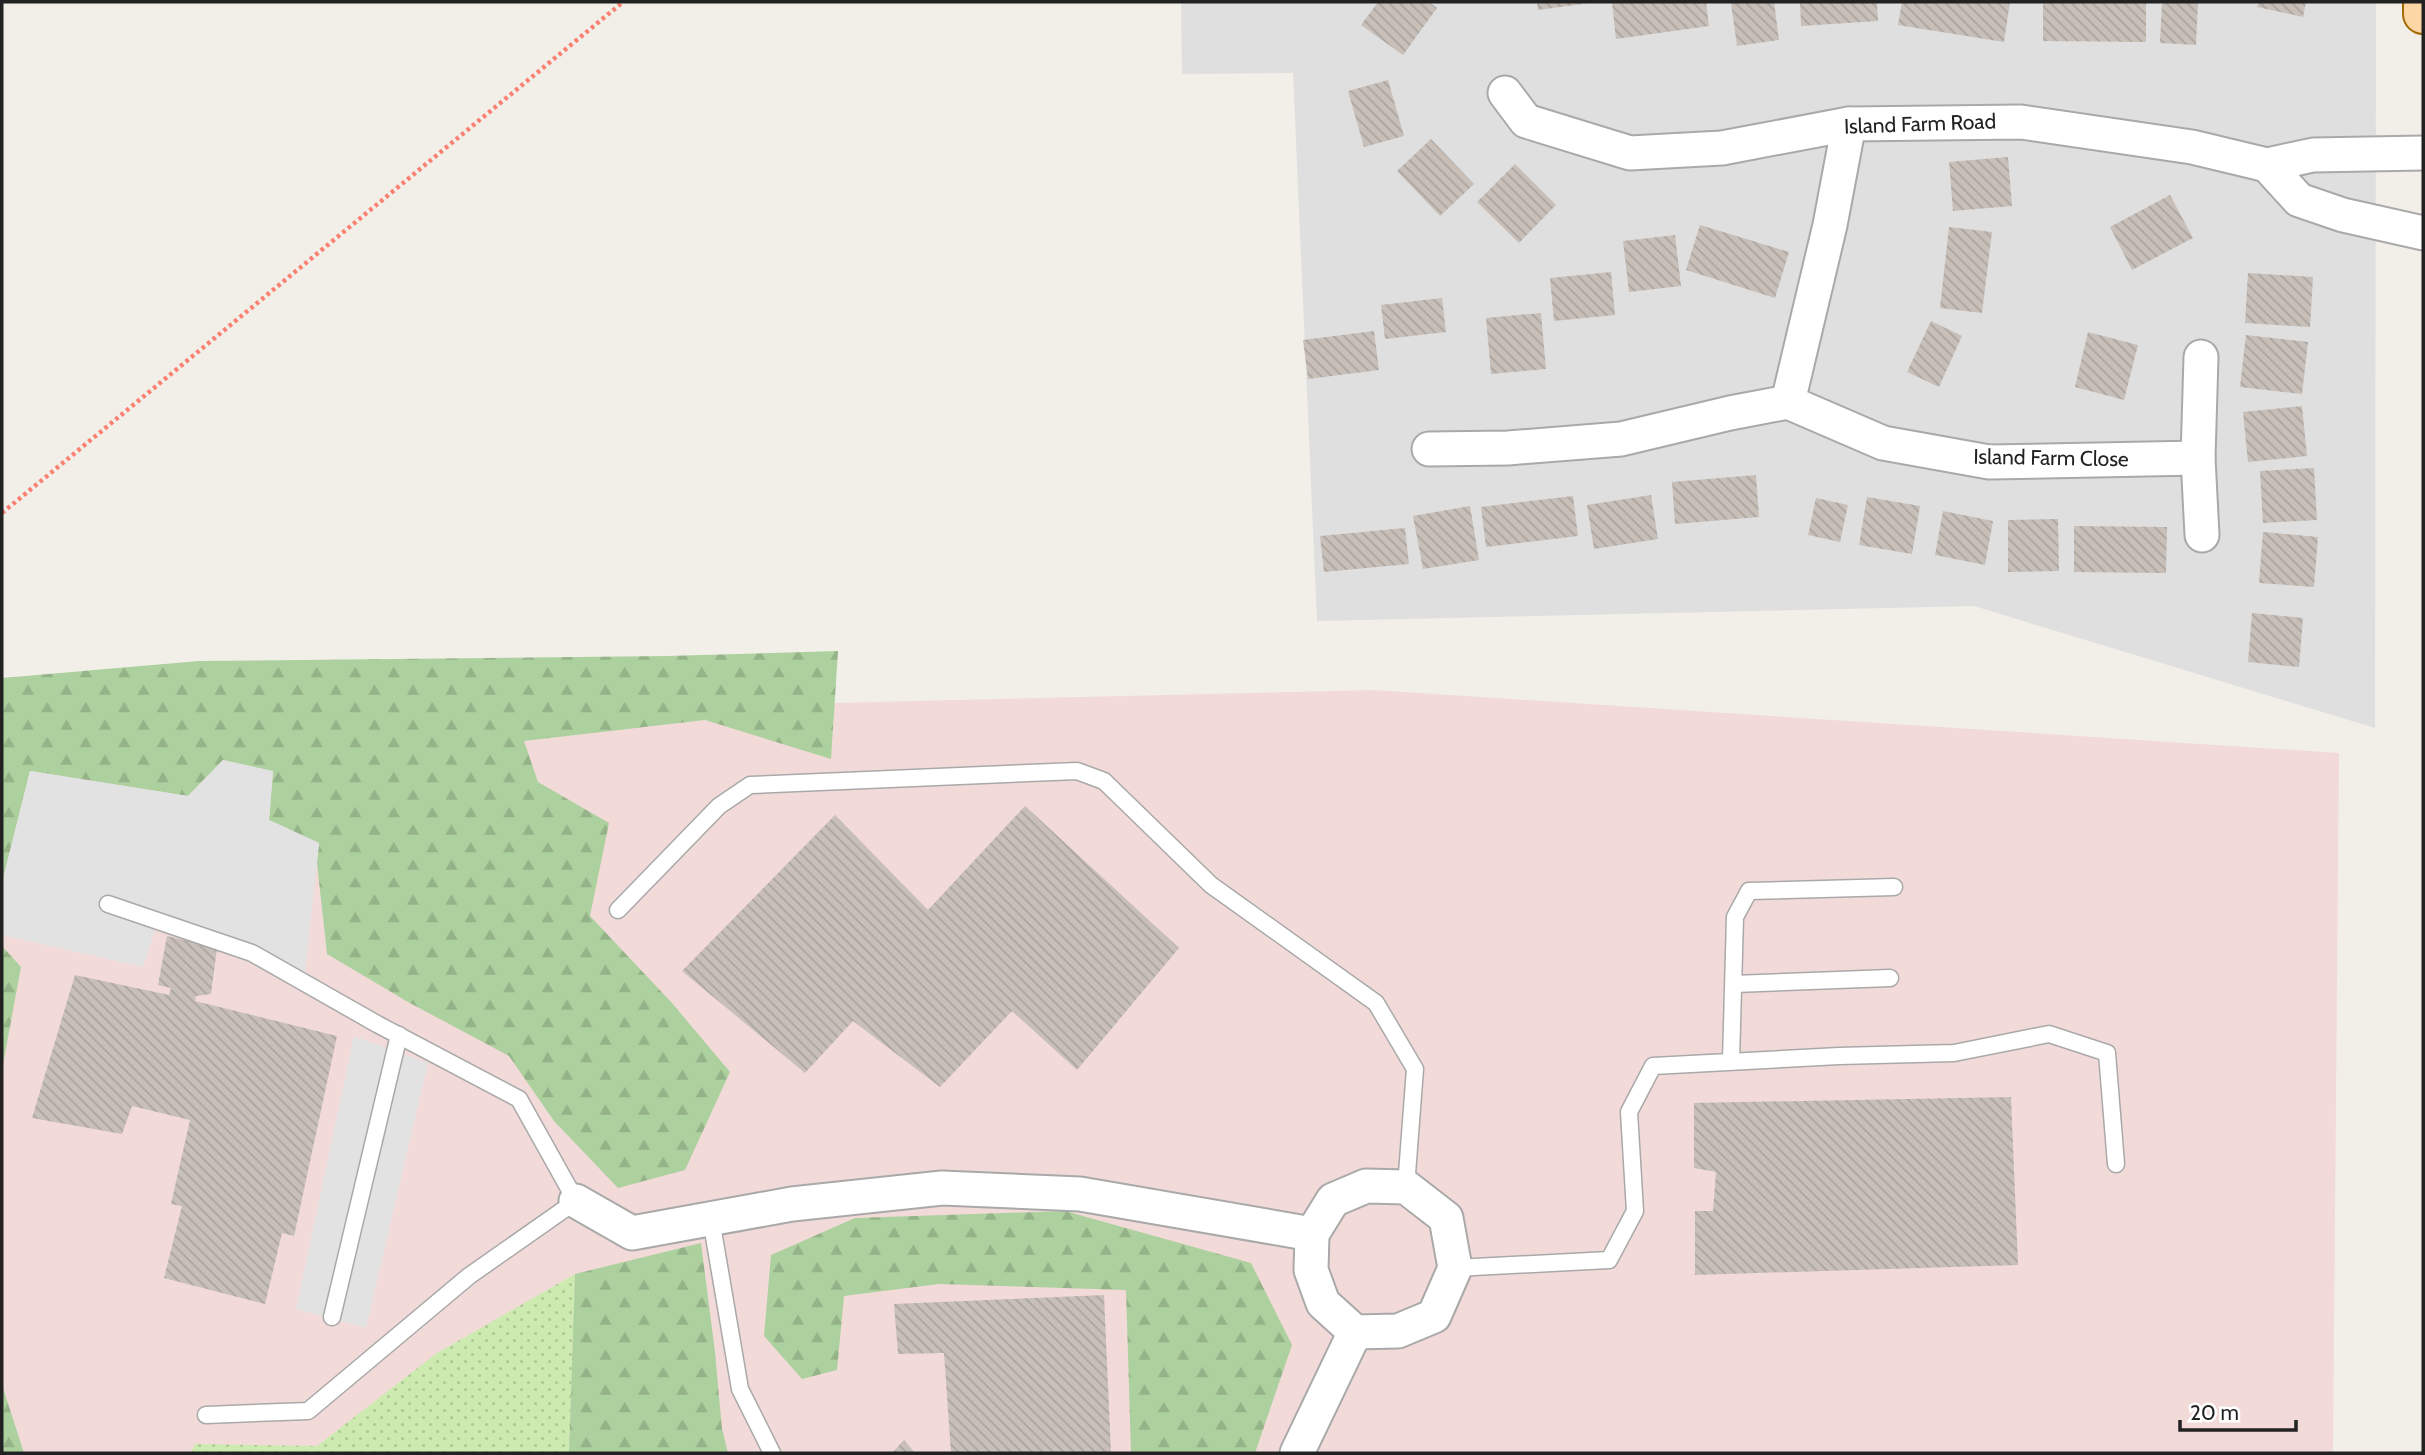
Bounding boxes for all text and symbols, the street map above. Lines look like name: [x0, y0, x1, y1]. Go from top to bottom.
street label: Island Farm Road: [1843, 108, 1996, 139]
street label: Island Farm Close: [1973, 444, 2129, 471]
scale bar: [2180, 1388, 2296, 1432]
text: 20 m: [2190, 1400, 2239, 1425]

